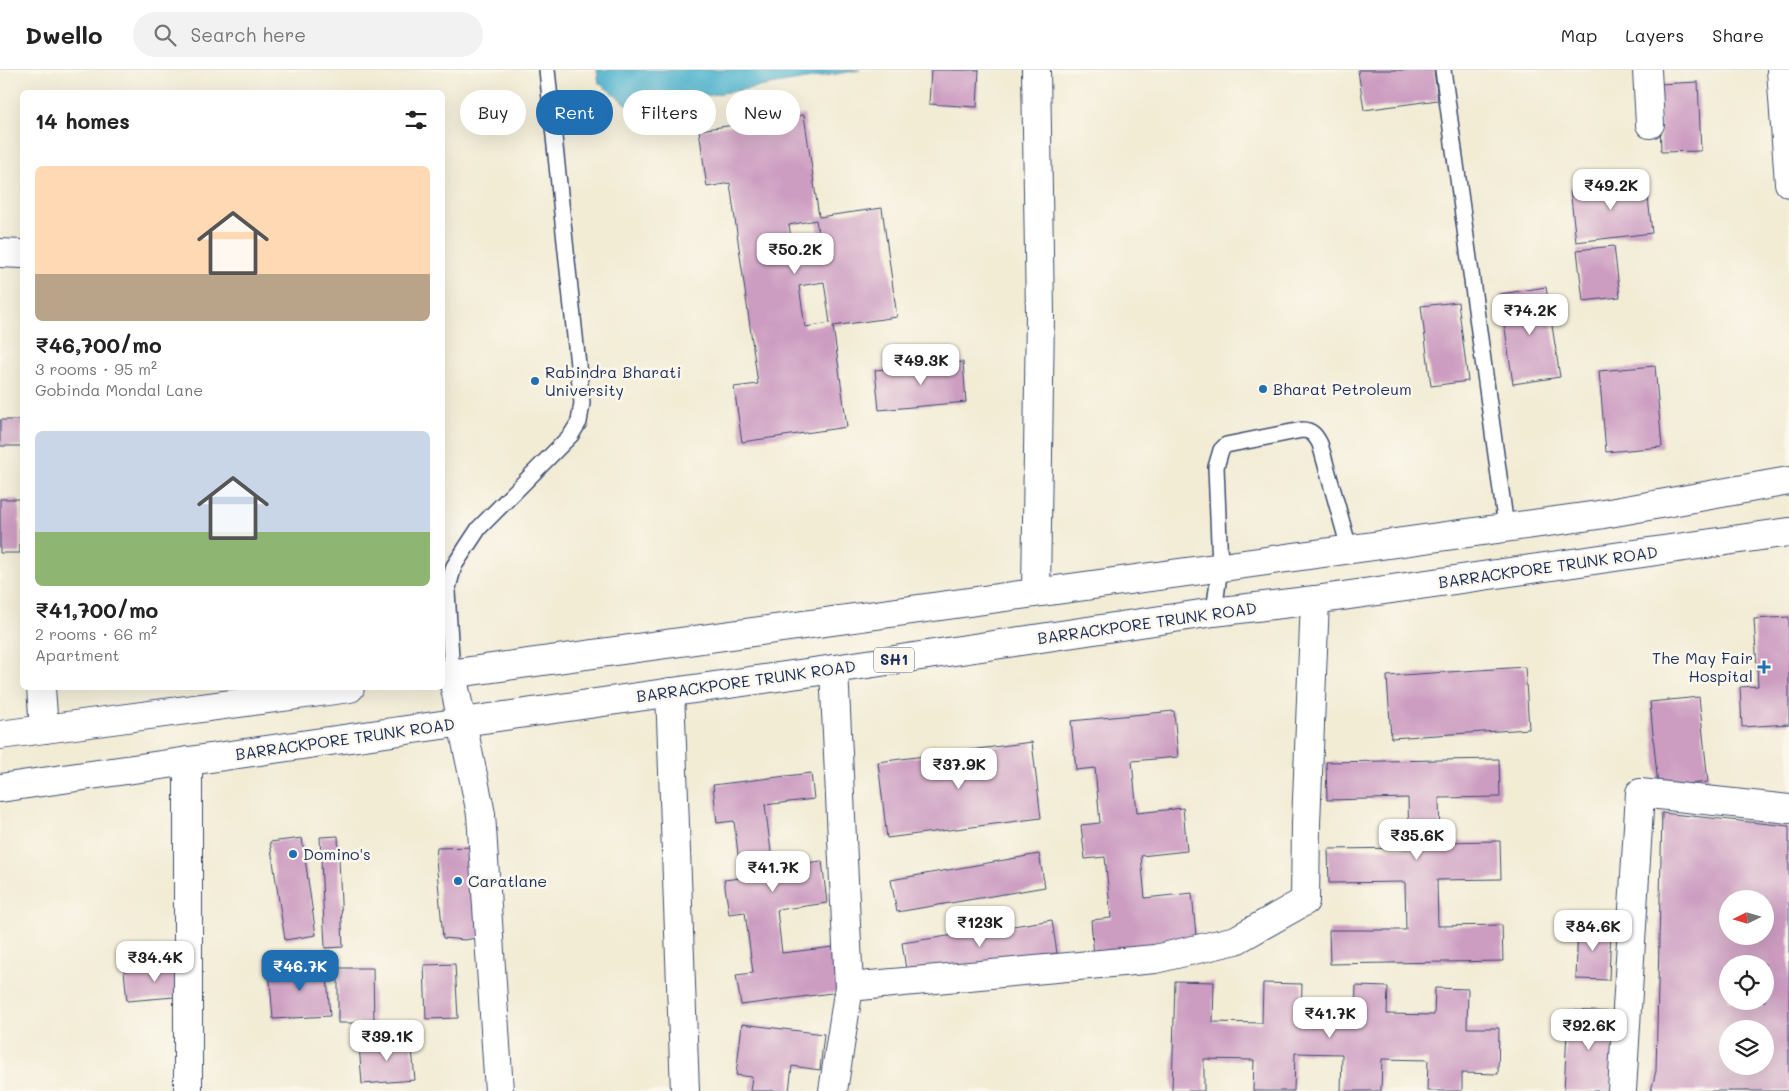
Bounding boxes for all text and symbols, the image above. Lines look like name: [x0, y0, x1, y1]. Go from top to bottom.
search box: [133, 12, 483, 57]
text: Dwello: [25, 19, 103, 50]
icon: search: [151, 21, 179, 49]
text: Search here: [191, 22, 306, 47]
text: Map: [1561, 23, 1597, 47]
text: Layers: [1625, 23, 1684, 47]
text: Share: [1712, 23, 1764, 47]
chip: Buy: [460, 90, 526, 135]
chip: Rent: [536, 90, 613, 135]
chip: Filters: [623, 90, 716, 135]
chip: New: [726, 90, 800, 135]
icon: filters: [402, 106, 430, 134]
text: 14 homes: [35, 107, 130, 134]
pin: ₹49.2K: [1570, 168, 1652, 211]
text: ₹49.2K: [1584, 174, 1638, 195]
icon: home: [188, 198, 278, 288]
pin: ₹50.2K: [754, 232, 836, 275]
text: ₹50.2K: [768, 238, 822, 259]
pin: ₹74.2K: [1489, 294, 1571, 336]
text: ₹74.2K: [1503, 299, 1557, 320]
text: ₹46,700/mo: [35, 331, 162, 358]
pin: ₹49.3K: [880, 344, 962, 386]
text: ₹49.3K: [893, 349, 949, 370]
text: 3 rooms · 95 m²: [35, 358, 157, 379]
place label: Rabindra Bharati University: [545, 361, 681, 400]
marker: Rabindra Bharati University: [529, 375, 541, 387]
place label: Bharat Petroleum: [1273, 378, 1412, 399]
text: Gobinda Mondal Lane: [35, 379, 203, 400]
marker: Bharat Petroleum: [1257, 383, 1269, 395]
icon: home: [188, 463, 278, 553]
street label: BARRACKPORE TRUNK ROAD: [1437, 541, 1659, 592]
text: ₹41,700/mo: [35, 596, 158, 623]
street label: BARRACKPORE TRUNK ROAD: [1036, 597, 1258, 648]
text: 2 rooms · 66 m²: [35, 623, 157, 644]
text: Apartment: [35, 644, 120, 665]
place label: The May Fair Hospital: [1652, 647, 1753, 686]
road number: SH1: [874, 648, 914, 672]
street label: BARRACKPORE TRUNK ROAD: [635, 655, 857, 706]
marker: The May Fair Hospital: [1757, 660, 1771, 674]
street label: BARRACKPORE TRUNK ROAD: [234, 713, 456, 764]
pin: ₹37.9K: [918, 748, 1000, 790]
text: ₹37.9K: [932, 753, 986, 774]
pin: ₹35.6K: [1376, 818, 1458, 861]
text: ₹35.6K: [1390, 824, 1444, 845]
place label: Domino's: [303, 843, 371, 864]
marker: Domino's: [287, 848, 299, 860]
pin: ₹41.7K: [732, 850, 814, 893]
text: ₹41.7K: [747, 856, 799, 877]
place label: Caratlane: [468, 870, 547, 891]
marker: Caratlane: [452, 875, 464, 887]
north arrow: [1719, 890, 1774, 945]
map controls: [1719, 890, 1774, 1075]
pin: ₹123K: [945, 906, 1015, 948]
pin: ₹84.6K: [1552, 910, 1634, 952]
text: ₹123K: [957, 911, 1003, 932]
text: ₹84.6K: [1565, 915, 1621, 936]
pin: ₹34.4K: [114, 940, 196, 983]
text: ₹34.4K: [127, 946, 183, 967]
pin: ₹46.7K: [259, 950, 341, 992]
text: ₹46.7K: [273, 955, 327, 976]
button: locate: [1719, 955, 1774, 1010]
pin: ₹41.7K: [1289, 996, 1371, 1039]
text: ₹41.7K: [1304, 1002, 1356, 1023]
pin: ₹92.6K: [1548, 1008, 1630, 1051]
text: ₹92.6K: [1562, 1014, 1616, 1035]
pin: ₹39.1K: [346, 1020, 428, 1062]
button: layers: [1719, 1020, 1774, 1075]
text: ₹39.1K: [361, 1025, 413, 1046]

